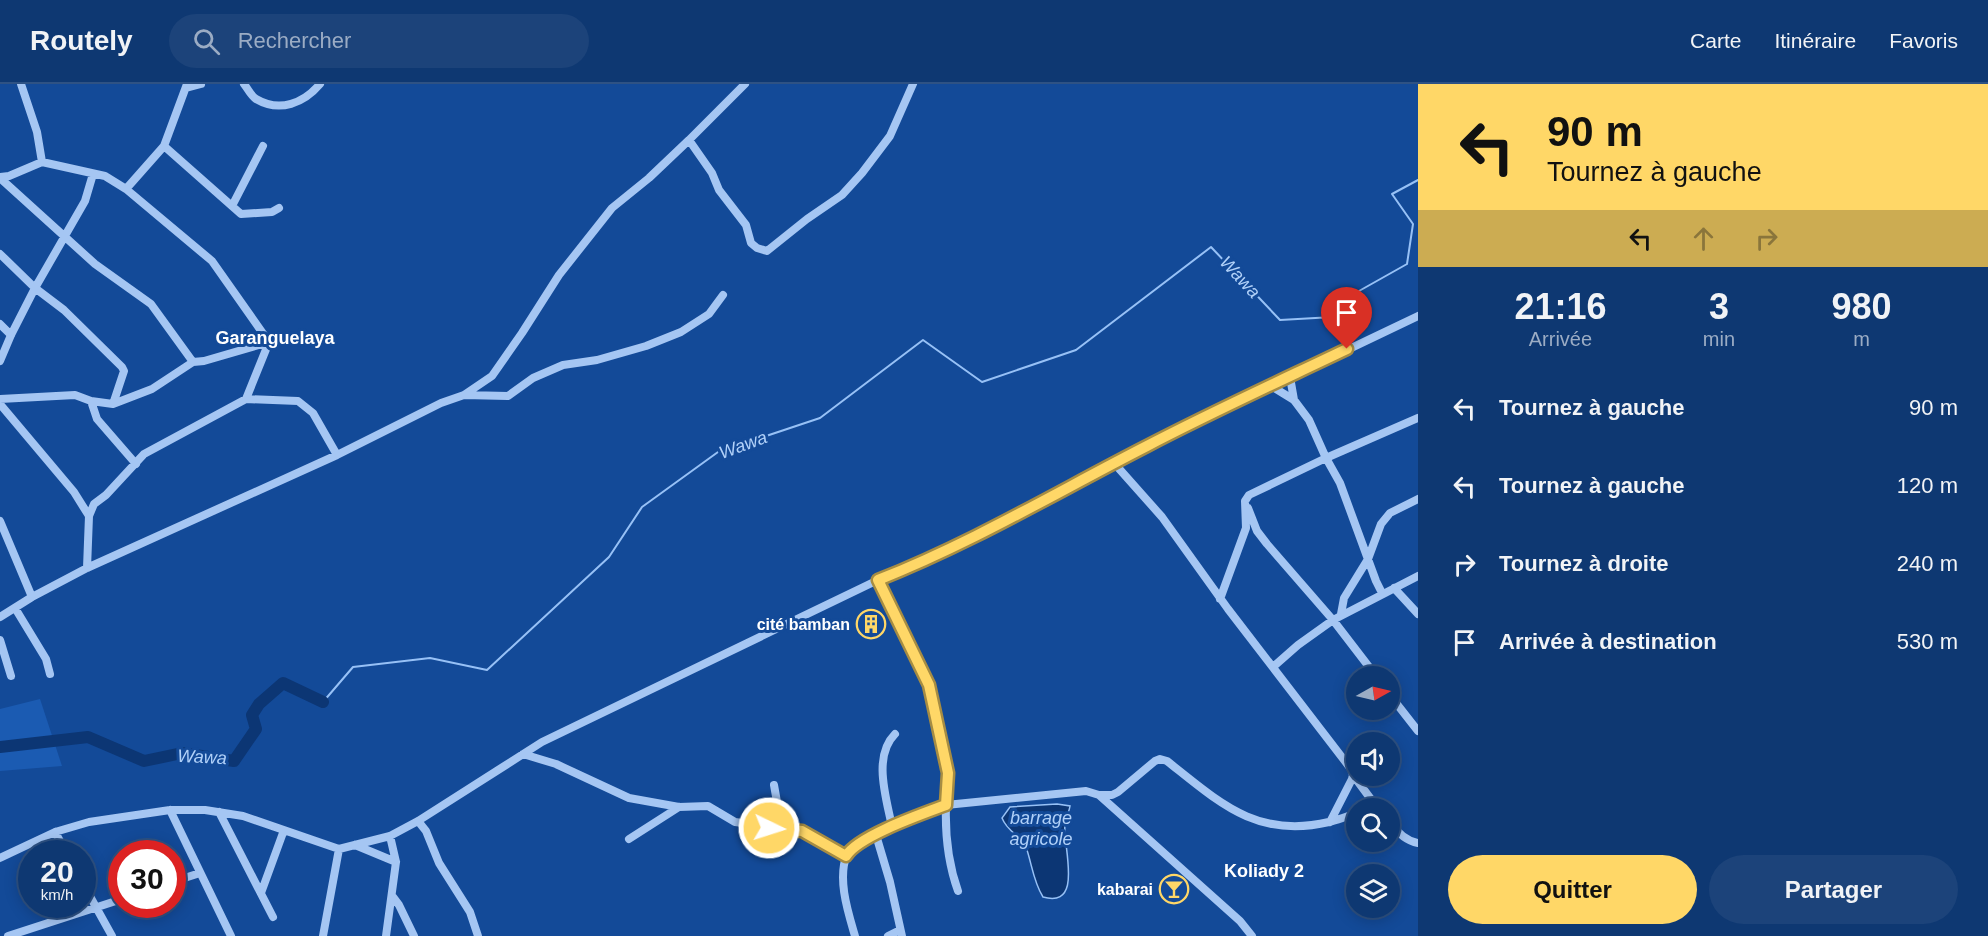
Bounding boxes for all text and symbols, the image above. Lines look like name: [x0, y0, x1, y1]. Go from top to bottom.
search box: [169, 14, 589, 68]
text: Routely: [30, 25, 133, 56]
icon: search: [190, 25, 223, 58]
text: Rechercher: [238, 28, 351, 53]
text: Carte: [1690, 29, 1741, 52]
text: Itinéraire: [1774, 29, 1856, 52]
text: Favoris: [1889, 29, 1958, 52]
icon: left: [1448, 108, 1526, 186]
text: 90 m: [1547, 108, 1643, 155]
text: Tournez à gauche: [1547, 157, 1762, 187]
icon: left: [1624, 222, 1657, 255]
icon: ahead: [1687, 222, 1720, 255]
icon: right: [1750, 222, 1783, 255]
water label: Wawa: [1216, 252, 1264, 302]
text: 21:16: [1514, 286, 1606, 327]
text: 3: [1709, 286, 1729, 327]
text: 980: [1831, 286, 1892, 327]
pin: [1321, 287, 1372, 349]
icon: arrive: [1330, 296, 1363, 329]
district label: Garanguelaya: [215, 328, 336, 348]
text: Arrivée: [1529, 328, 1592, 350]
text: min: [1703, 328, 1735, 350]
text: m: [1853, 328, 1870, 350]
icon: left: [1448, 392, 1481, 425]
text: Tournez à gauche: [1499, 395, 1684, 420]
text: 90 m: [1909, 395, 1958, 420]
water label: Wawa: [716, 427, 770, 463]
icon: left: [1448, 470, 1481, 503]
text: Tournez à gauche: [1499, 473, 1684, 498]
text: 120 m: [1897, 473, 1958, 498]
icon: right: [1448, 548, 1481, 581]
text: Tournez à droite: [1499, 551, 1669, 576]
text: 240 m: [1897, 551, 1958, 576]
building icon: cité bamban: [855, 608, 887, 640]
place label: cité bamban: [757, 616, 850, 633]
icon: arrive: [1448, 626, 1481, 659]
text: Arrivée à destination: [1499, 629, 1717, 654]
text: 530 m: [1897, 629, 1958, 654]
north arrow: [1346, 666, 1400, 720]
map controls: [1346, 666, 1400, 918]
button: sound: [1346, 732, 1400, 786]
water label: Wawa: [177, 746, 227, 768]
position arrow: [737, 796, 801, 860]
button: search: [1346, 798, 1400, 852]
water label: barrage agricole: [1009, 808, 1073, 849]
speed limit sign: 30: [108, 840, 186, 918]
text: 20: [40, 855, 74, 888]
button: Quitter: [1448, 855, 1697, 924]
button: Partager: [1709, 855, 1958, 924]
district label: Koliady 2: [1224, 861, 1304, 881]
button: layers: [1346, 864, 1400, 918]
bar icon: kabarai: [1158, 873, 1190, 905]
place label: kabarai: [1097, 881, 1153, 898]
text: km/h: [41, 886, 73, 903]

